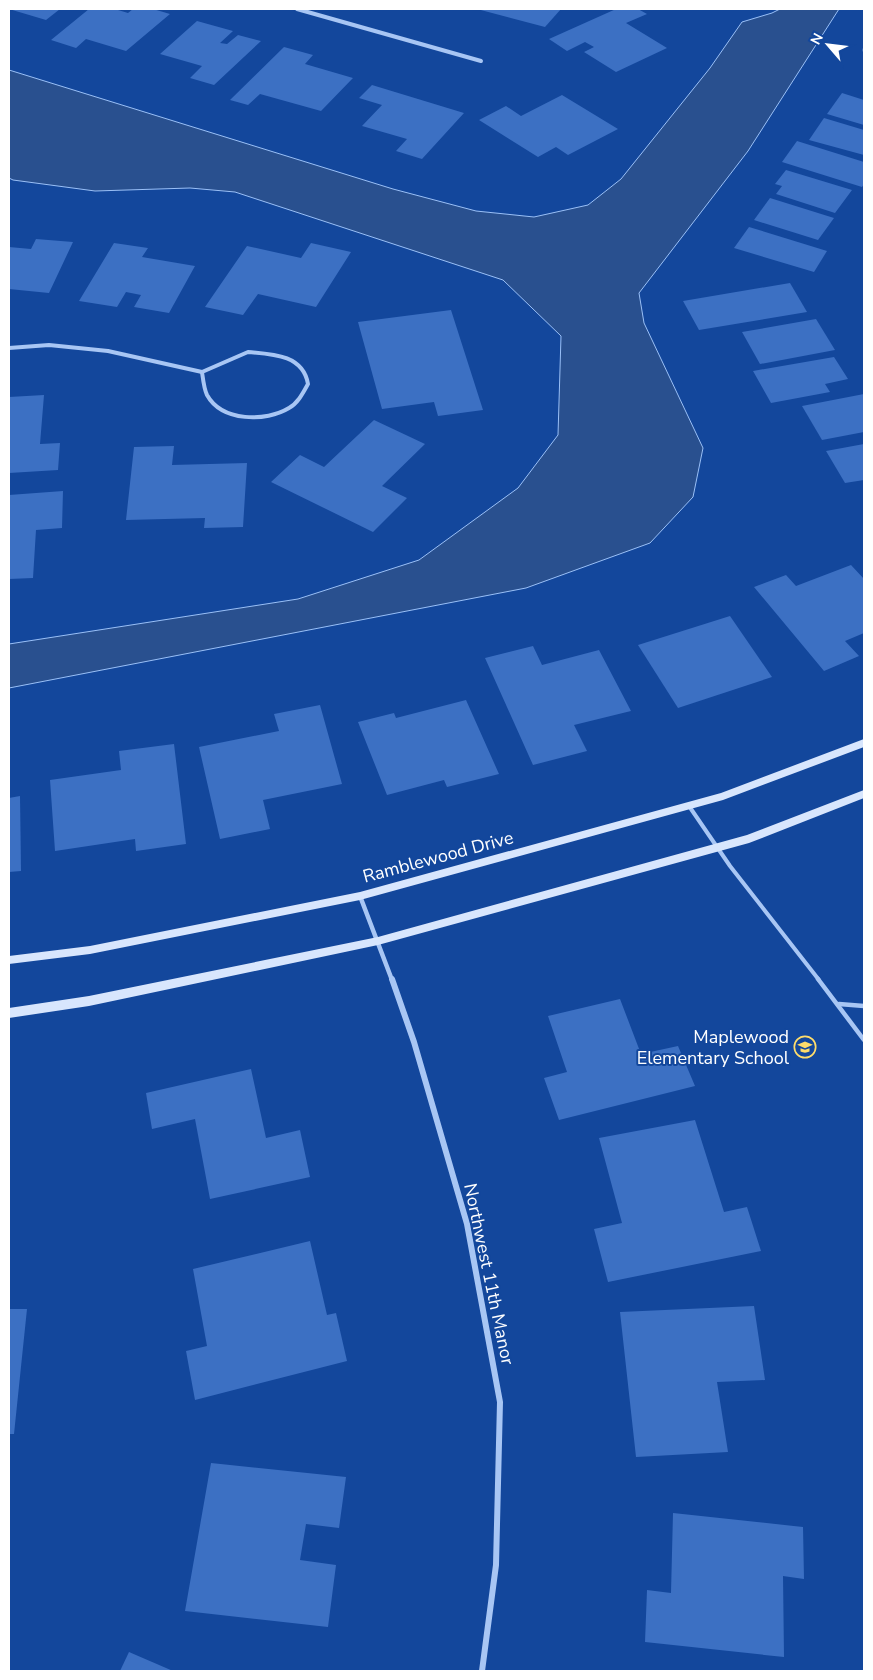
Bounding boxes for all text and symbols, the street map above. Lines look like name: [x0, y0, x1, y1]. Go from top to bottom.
north arrow: [803, 20, 853, 70]
text: N: [806, 30, 828, 48]
street label: Ramblewood Drive: [360, 825, 516, 889]
place label: Maplewood Elementary School: [637, 1025, 790, 1070]
school or university icon: Maplewood Elementary School: [793, 1035, 817, 1059]
street label: Northwest 11th Manor: [458, 1181, 520, 1368]

